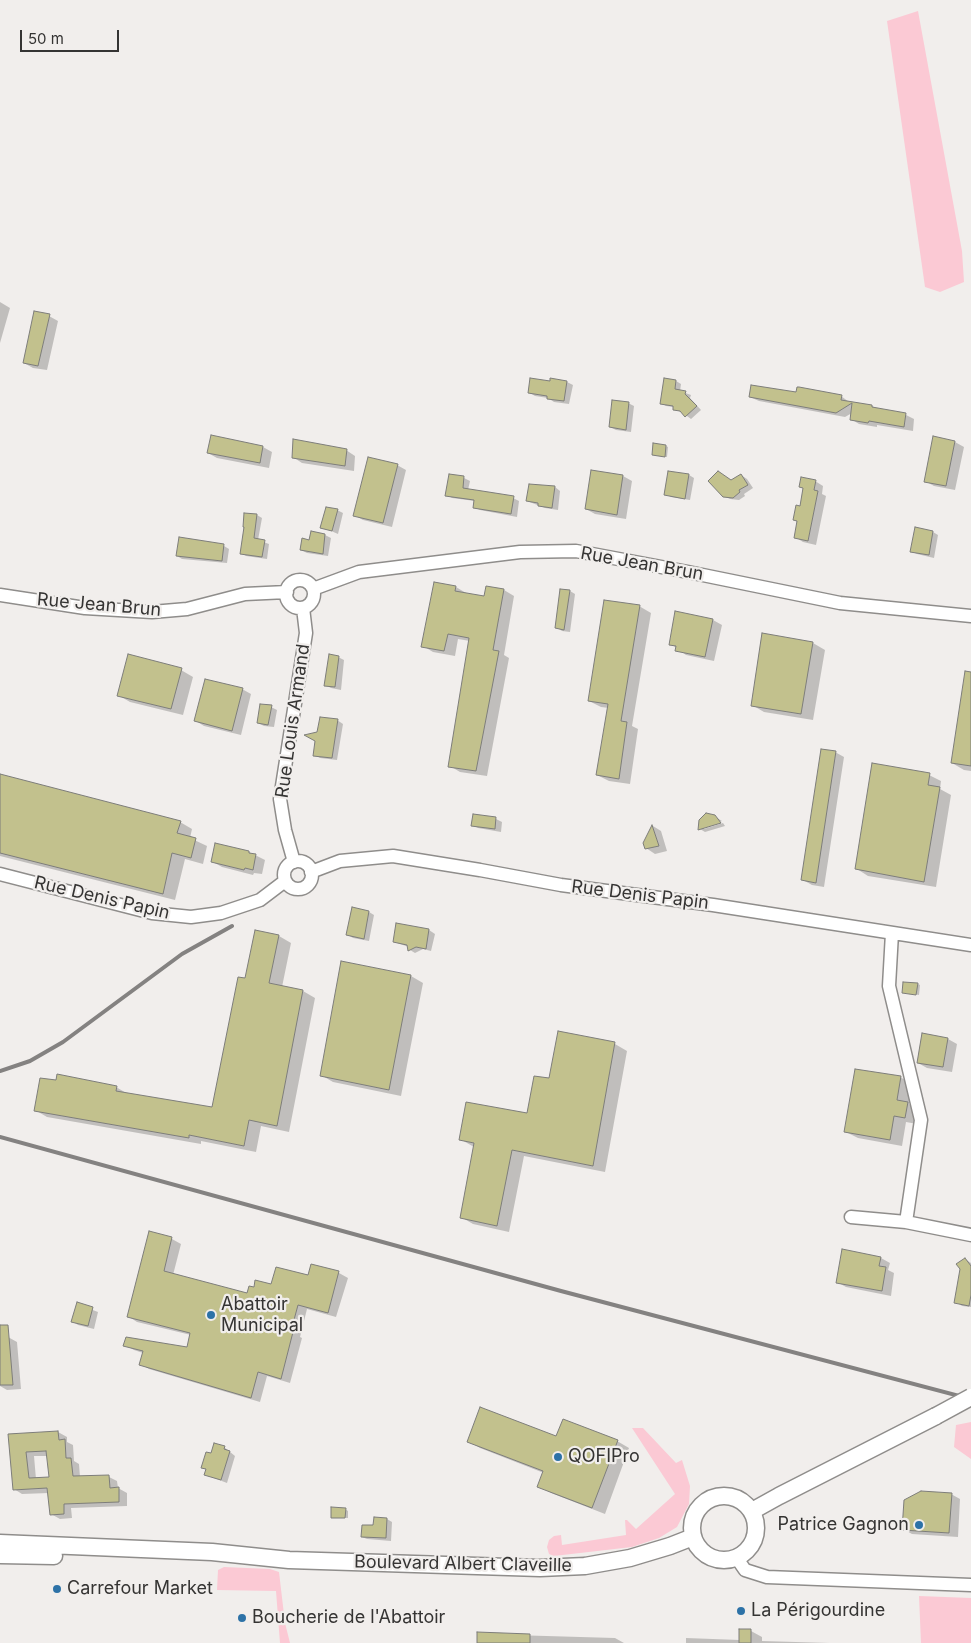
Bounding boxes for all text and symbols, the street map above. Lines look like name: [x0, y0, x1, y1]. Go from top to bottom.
scale bar: [22, 20, 121, 52]
text: 50 m: [28, 29, 64, 48]
street label: Rue Jean Brun: [579, 543, 705, 585]
street label: Rue Jean Brun: [36, 589, 162, 621]
street label: Rue Louis Armand: [271, 643, 315, 799]
street label: Rue Denis Papin: [32, 872, 172, 924]
street label: Rue Denis Papin: [570, 876, 710, 914]
place label: Abattoir Municipal: [221, 1294, 303, 1336]
marker: Abattoir Municipal: [205, 1309, 217, 1321]
place label: QOFIPro: [568, 1446, 640, 1468]
marker: QOFIPro: [552, 1451, 564, 1463]
place label: Patrice Gagnon: [778, 1514, 909, 1536]
marker: Patrice Gagnon: [913, 1519, 925, 1531]
street label: Boulevard Albert Claveille: [354, 1551, 572, 1577]
place label: Carrefour Market: [67, 1578, 213, 1600]
marker: Carrefour Market: [51, 1583, 63, 1595]
place label: La Périgourdine: [751, 1600, 885, 1622]
marker: La Périgourdine: [735, 1605, 747, 1617]
place label: Boucherie de l'Abattoir: [252, 1607, 445, 1629]
marker: Boucherie de l'Abattoir: [236, 1612, 248, 1624]

